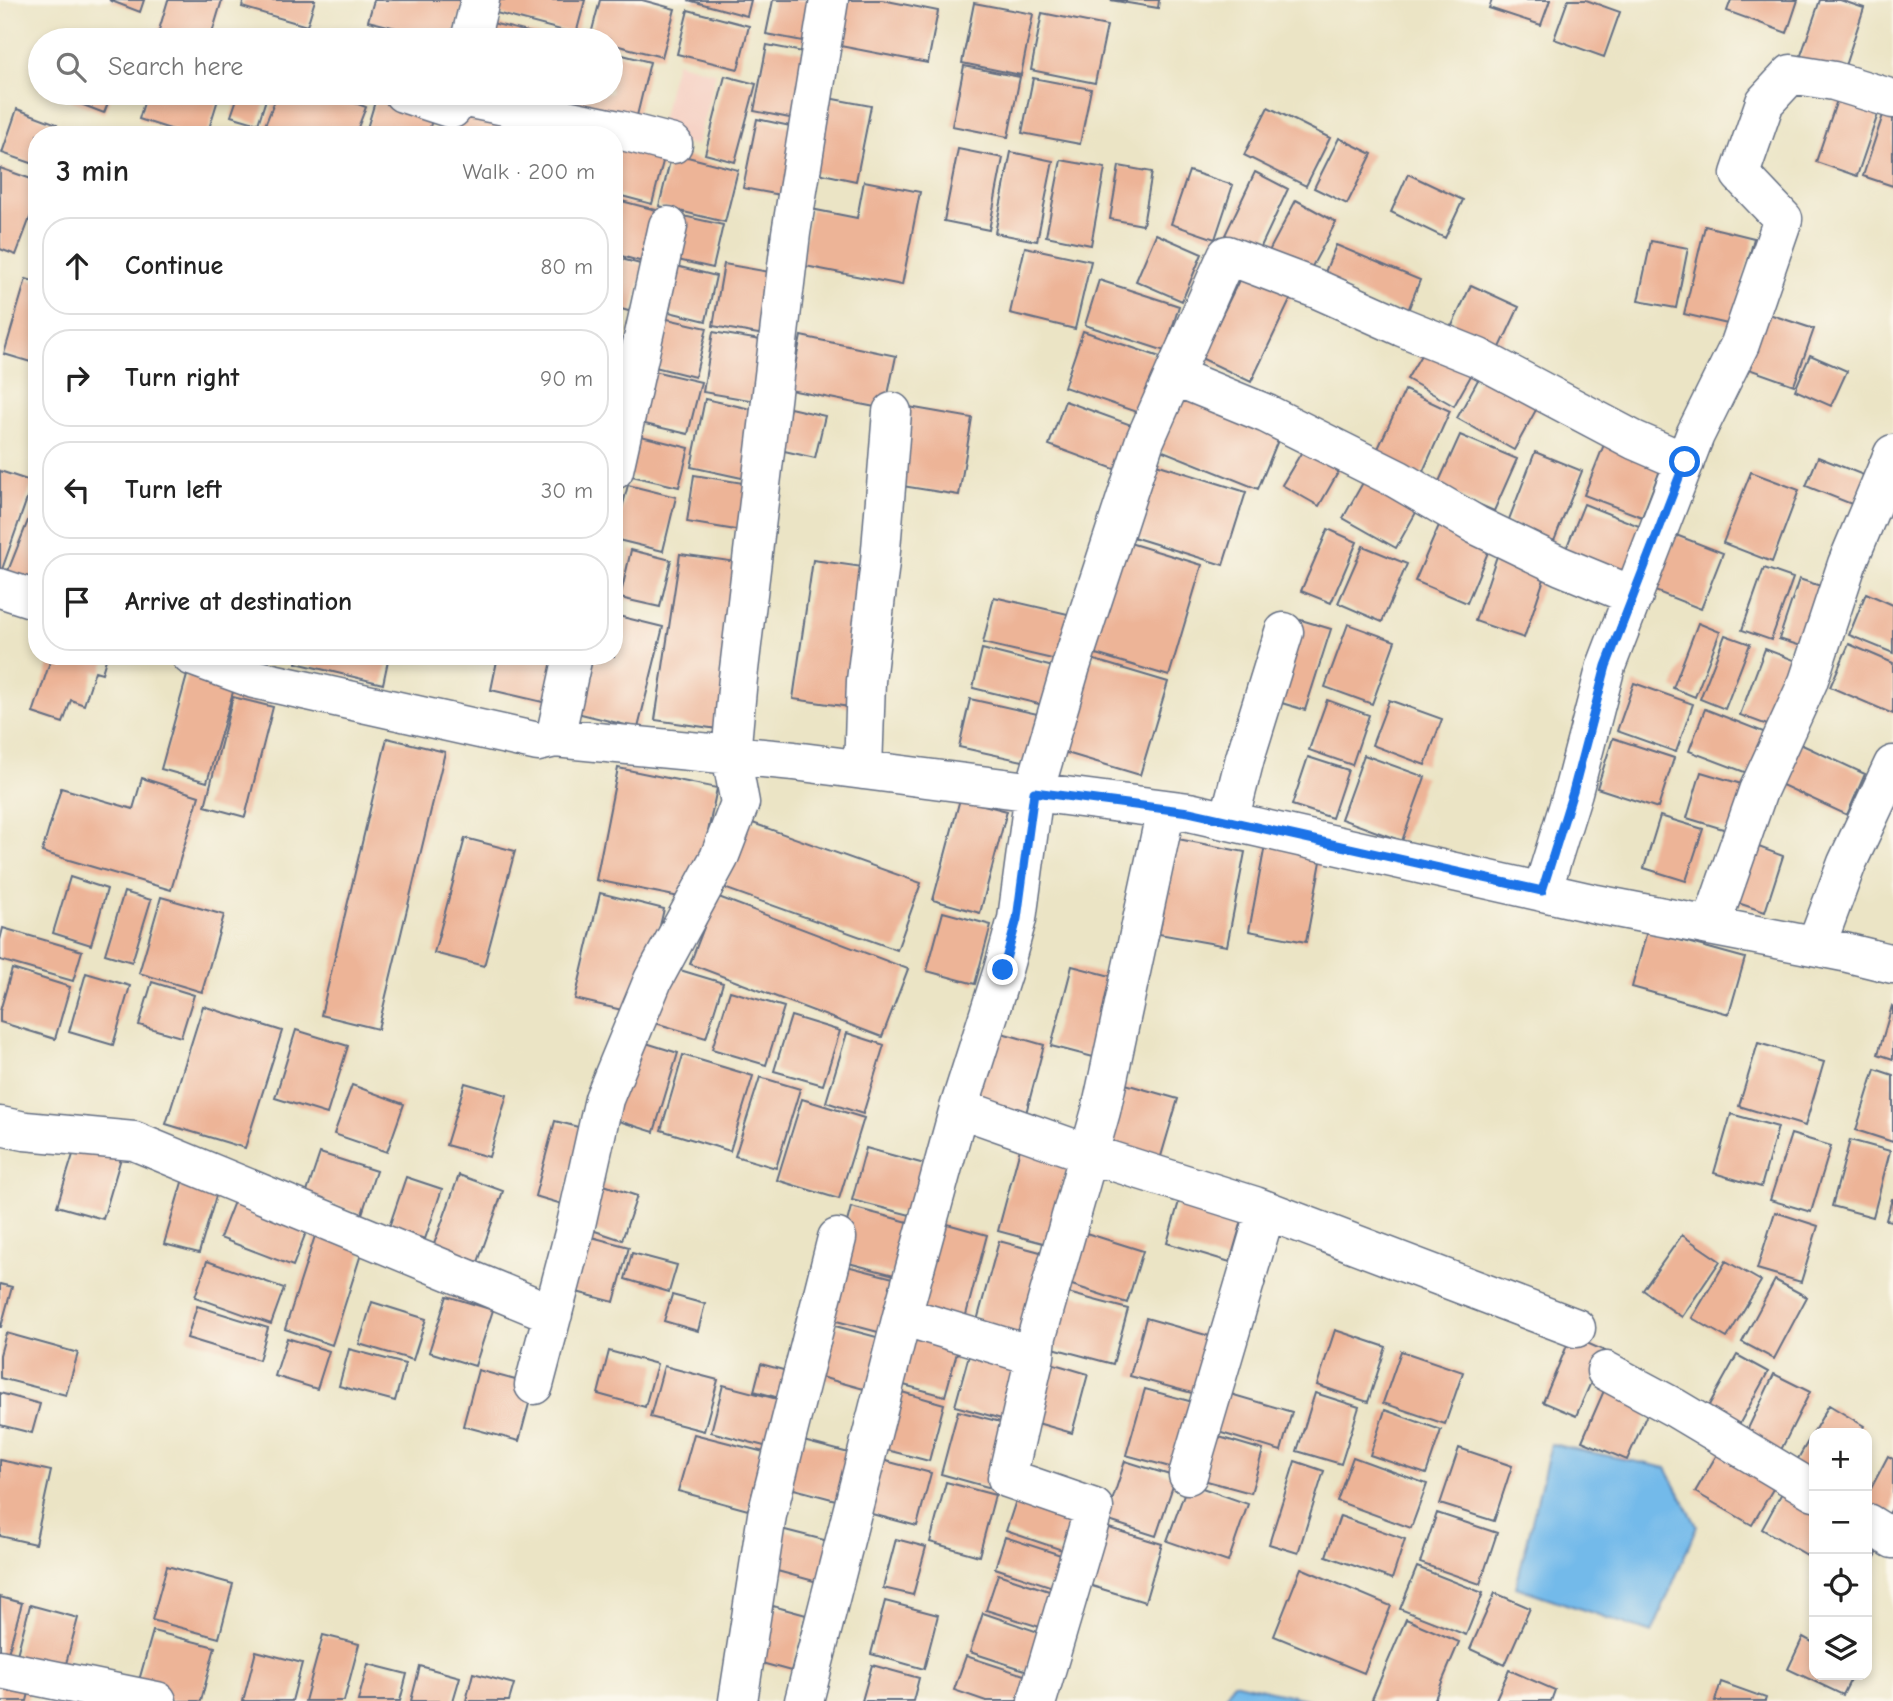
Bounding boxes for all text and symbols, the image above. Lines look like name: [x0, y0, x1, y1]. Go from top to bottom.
search box: [28, 28, 623, 105]
icon: search: [52, 48, 90, 86]
text: Search here: [108, 52, 243, 82]
text: 3 min: [56, 154, 129, 189]
text: Walk · 200 m: [462, 158, 595, 185]
icon: ahead: [58, 247, 96, 285]
text: Continue: [125, 251, 223, 281]
text: 80 m: [540, 253, 593, 280]
icon: right: [58, 359, 96, 397]
text: Turn right: [125, 363, 239, 393]
text: 90 m: [540, 365, 593, 392]
route start: [1669, 446, 1700, 477]
icon: left: [58, 471, 96, 509]
text: Turn left: [125, 475, 222, 505]
text: 30 m: [541, 477, 593, 504]
icon: arrive: [58, 583, 96, 621]
text: Arrive at destination: [125, 587, 352, 617]
route end: [987, 954, 1018, 985]
map controls: [1809, 1428, 1872, 1680]
button: +: [1809, 1428, 1872, 1491]
button: −: [1809, 1491, 1872, 1554]
button: locate: [1809, 1554, 1872, 1617]
button: layers: [1809, 1617, 1872, 1680]

